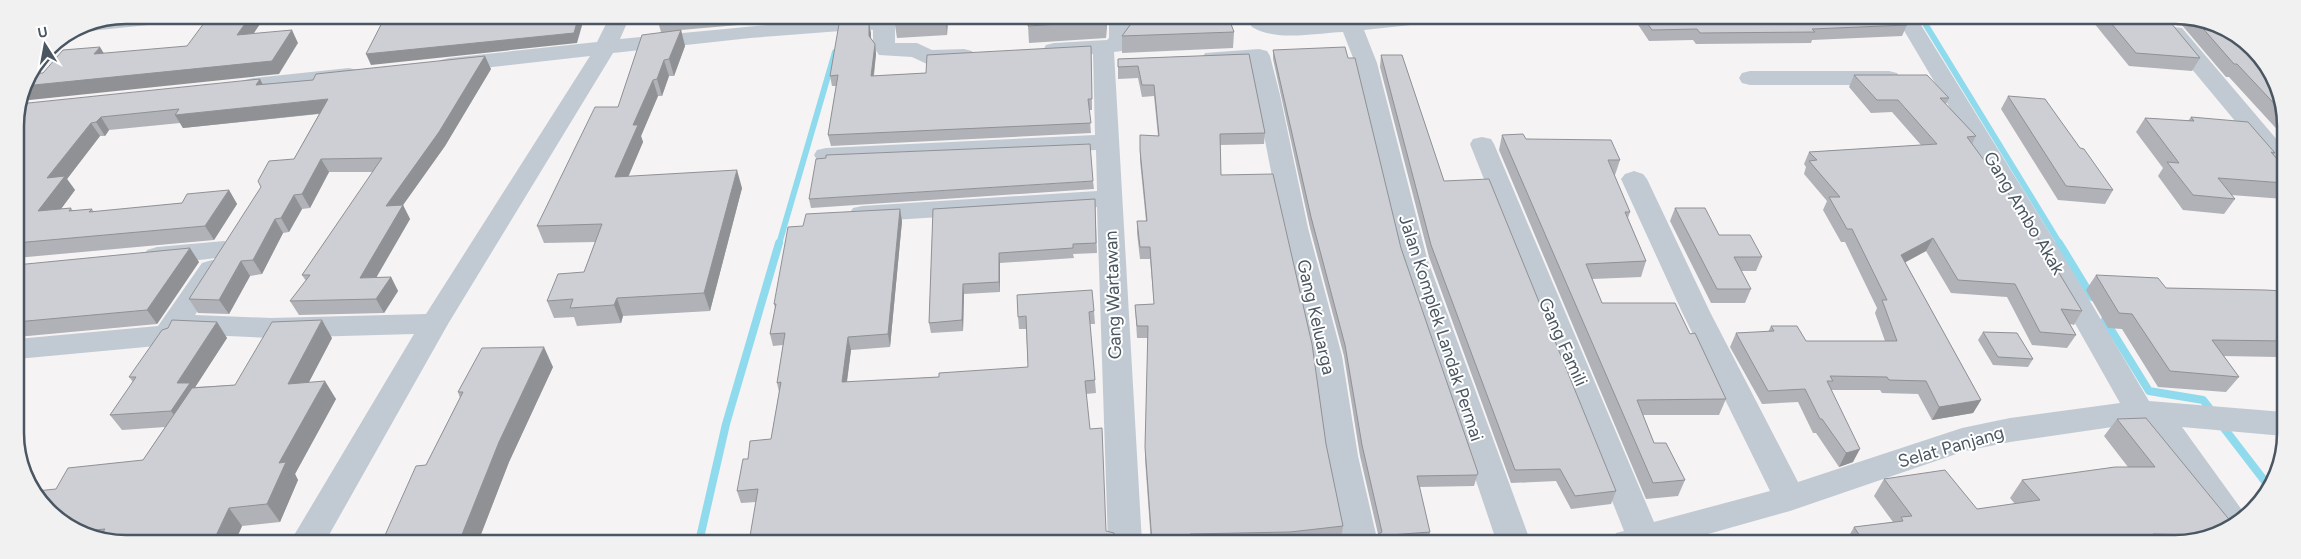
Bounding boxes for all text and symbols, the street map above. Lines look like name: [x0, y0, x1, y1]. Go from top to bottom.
north arrow: [20, 20, 70, 70]
text: U: [36, 23, 49, 42]
street label: Gang Ambo Akak: [1979, 148, 2069, 279]
street label: Jalan Komplek Landak Permai: [1394, 212, 1488, 444]
street label: Gang Wartawan: [1100, 230, 1126, 360]
street label: Gang Keluarga: [1292, 257, 1340, 377]
street label: Gang Famili: [1534, 294, 1592, 390]
street label: Selat Panjang: [1895, 421, 2007, 473]

